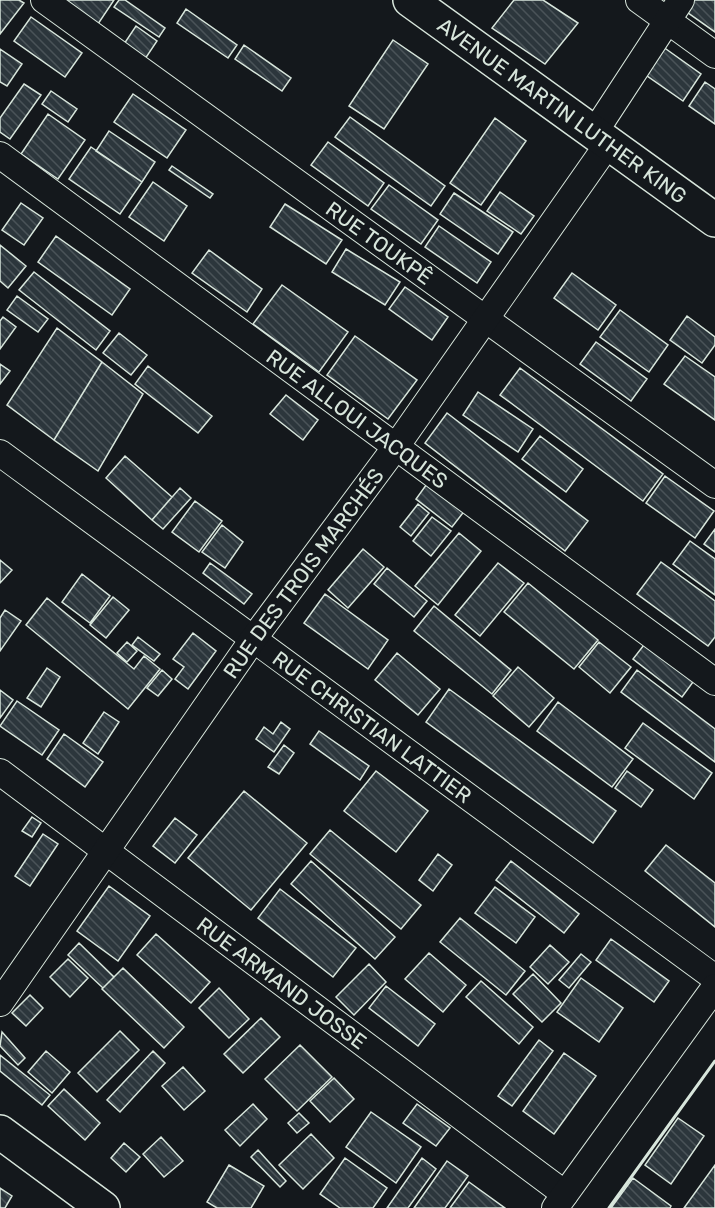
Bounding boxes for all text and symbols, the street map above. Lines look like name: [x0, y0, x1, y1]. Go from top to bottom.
street label: AVENUE MARTIN LUTHER KING: [433, 12, 692, 208]
street label: RUE TOUKPÊ: [321, 196, 438, 289]
street label: RUE ALLOUI JACQUES: [262, 343, 453, 493]
street label: RUE DES TROIS MARCHÉS: [217, 463, 388, 683]
street label: RUE CHRISTIAN LATTIER: [268, 645, 477, 808]
street label: RUE ARMAND JOSSE: [192, 911, 372, 1054]

